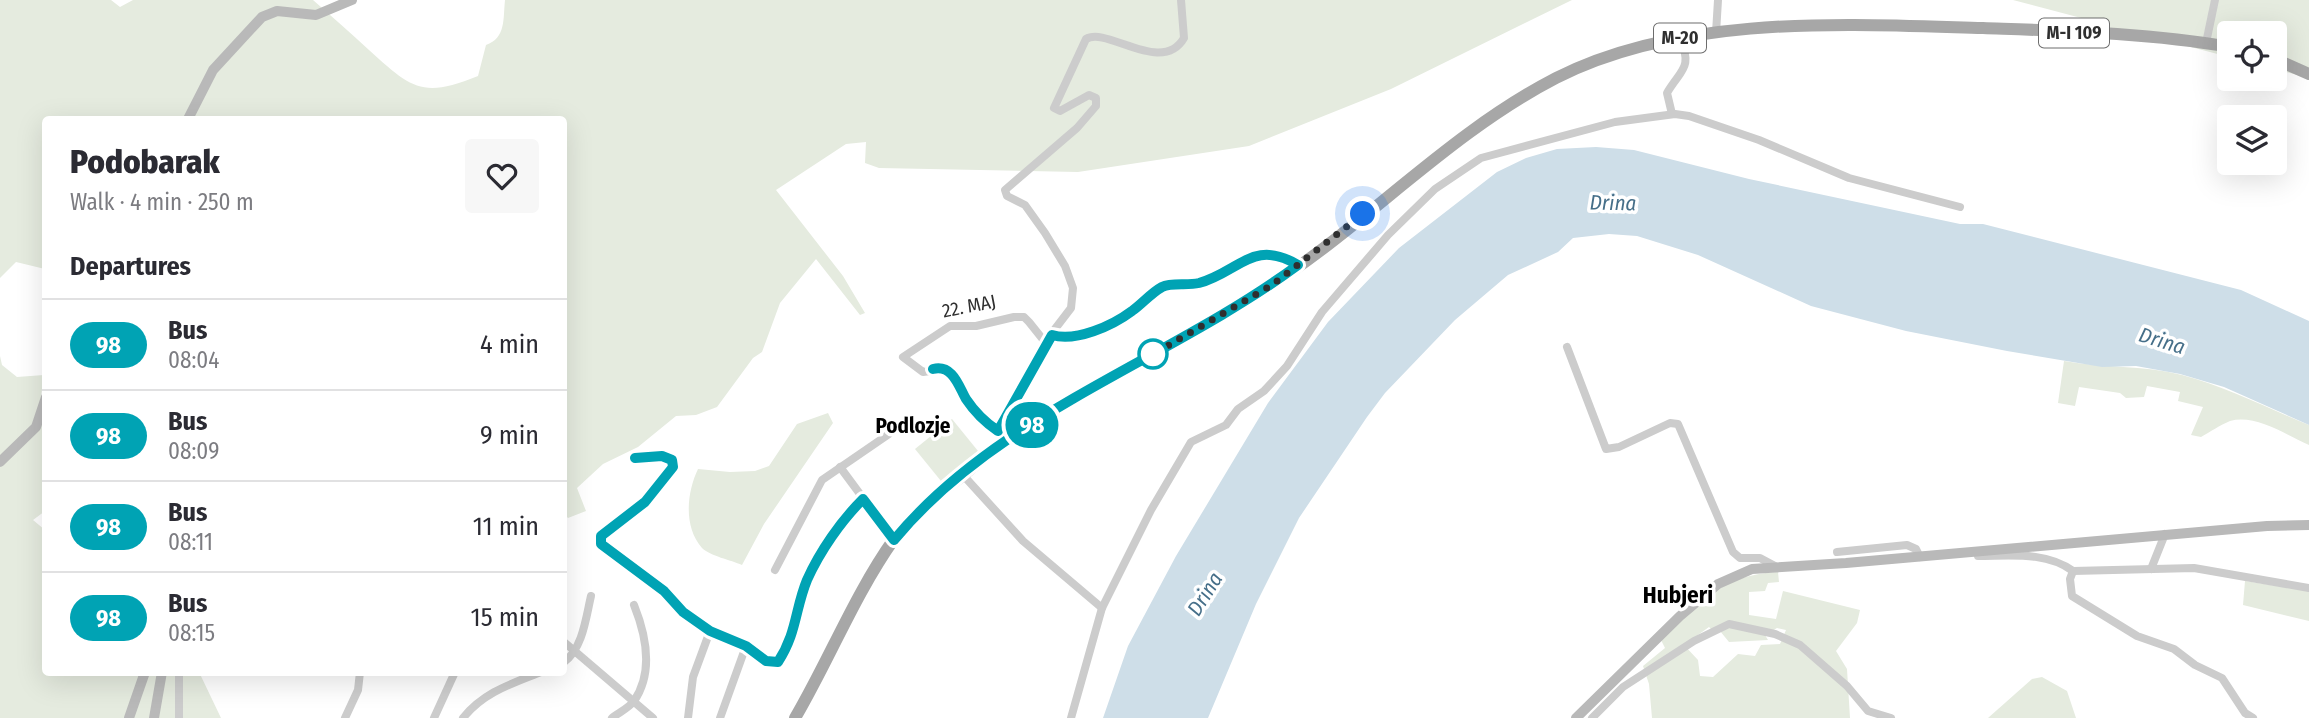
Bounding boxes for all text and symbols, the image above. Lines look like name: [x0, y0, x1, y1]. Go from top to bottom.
road number: M-I 109: [2039, 18, 2109, 48]
map controls: [2217, 21, 2287, 175]
button: locate: [2217, 21, 2287, 91]
road number: M-20: [1654, 24, 1706, 52]
button: layers: [2217, 105, 2287, 175]
button: heart: [465, 139, 539, 213]
text: Podobarak: [70, 142, 220, 182]
text: Walk · 4 min · 250 m: [70, 188, 254, 216]
water label: Drina: [1589, 190, 1637, 216]
your location: [1345, 196, 1380, 231]
text: Departures: [70, 251, 191, 282]
street label: 22. MAJ: [940, 290, 998, 322]
text: Bus: [168, 315, 207, 346]
water label: Drina: [2136, 322, 2188, 360]
text: 4 min: [480, 329, 539, 360]
text: 98: [96, 331, 121, 359]
unlabelled marker: [1138, 339, 1168, 369]
text: 08:04: [168, 346, 219, 374]
line badge: 98: [1000, 402, 1064, 448]
text: Bus: [168, 406, 207, 437]
text: 98: [1019, 411, 1045, 439]
district label: Podlozje: [876, 413, 951, 439]
text: 9 min: [480, 420, 539, 451]
text: 98: [96, 422, 121, 450]
text: 08:09: [168, 437, 219, 465]
text: Bus: [168, 497, 207, 528]
text: 11 min: [473, 511, 539, 542]
text: 98: [96, 513, 121, 541]
text: 08:11: [168, 528, 213, 556]
water label: Drina: [1182, 567, 1228, 621]
district label: Hubjeri: [1643, 581, 1713, 609]
text: Bus: [168, 588, 207, 619]
text: 15 min: [471, 602, 539, 633]
text: 98: [96, 604, 121, 632]
text: 08:15: [168, 619, 215, 647]

